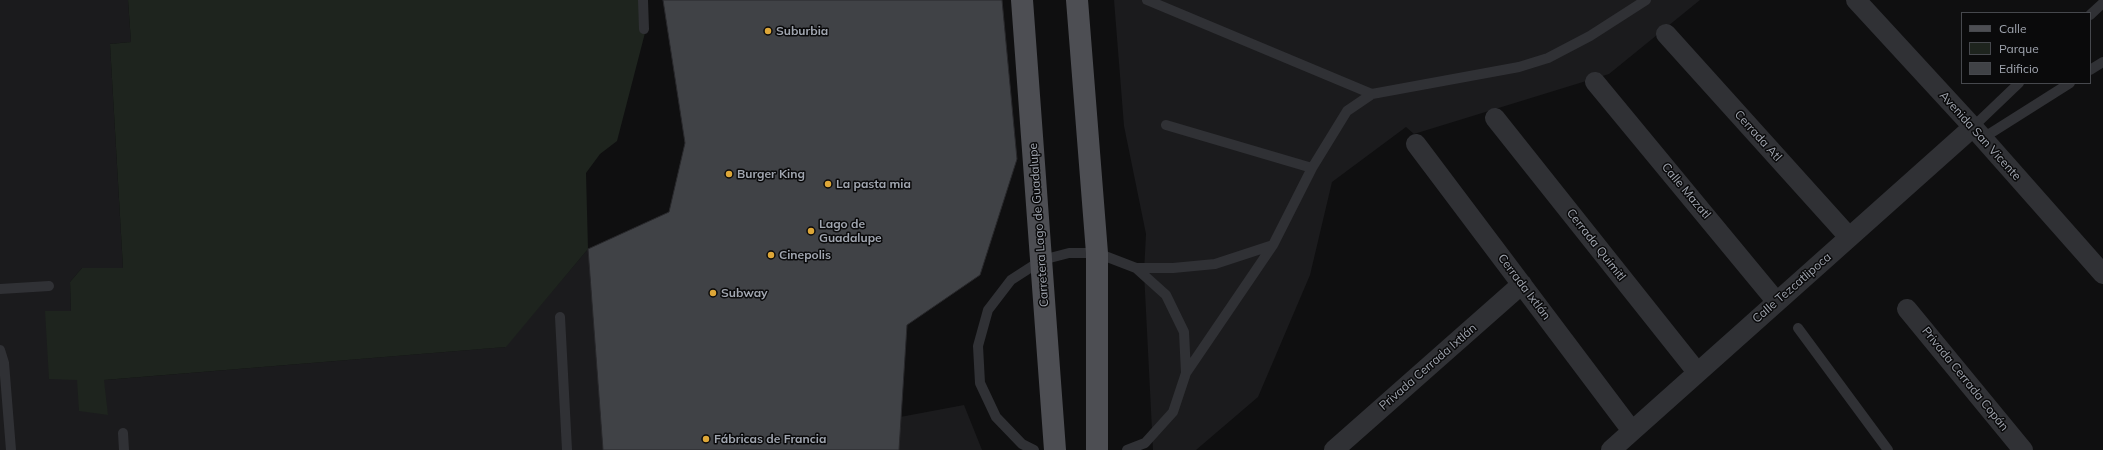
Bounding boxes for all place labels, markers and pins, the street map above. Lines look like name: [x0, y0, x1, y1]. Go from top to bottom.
place label: Suburbia: [776, 24, 828, 38]
marker: Suburbia: [763, 26, 773, 36]
place label: Burger King: [737, 167, 805, 181]
marker: Burger King: [724, 169, 734, 179]
place label: La pasta mia: [836, 177, 911, 191]
marker: La pasta mia: [823, 179, 833, 189]
place label: Lago de Guadalupe: [819, 217, 882, 245]
marker: Lago de Guadalupe: [806, 226, 816, 236]
place label: Cinepolis: [779, 248, 831, 262]
marker: Cinepolis: [766, 250, 776, 260]
place label: Subway: [721, 286, 768, 300]
marker: Subway: [708, 288, 718, 298]
place label: Fábricas de Francia: [714, 432, 826, 446]
marker: Fábricas de Francia: [701, 434, 711, 444]

